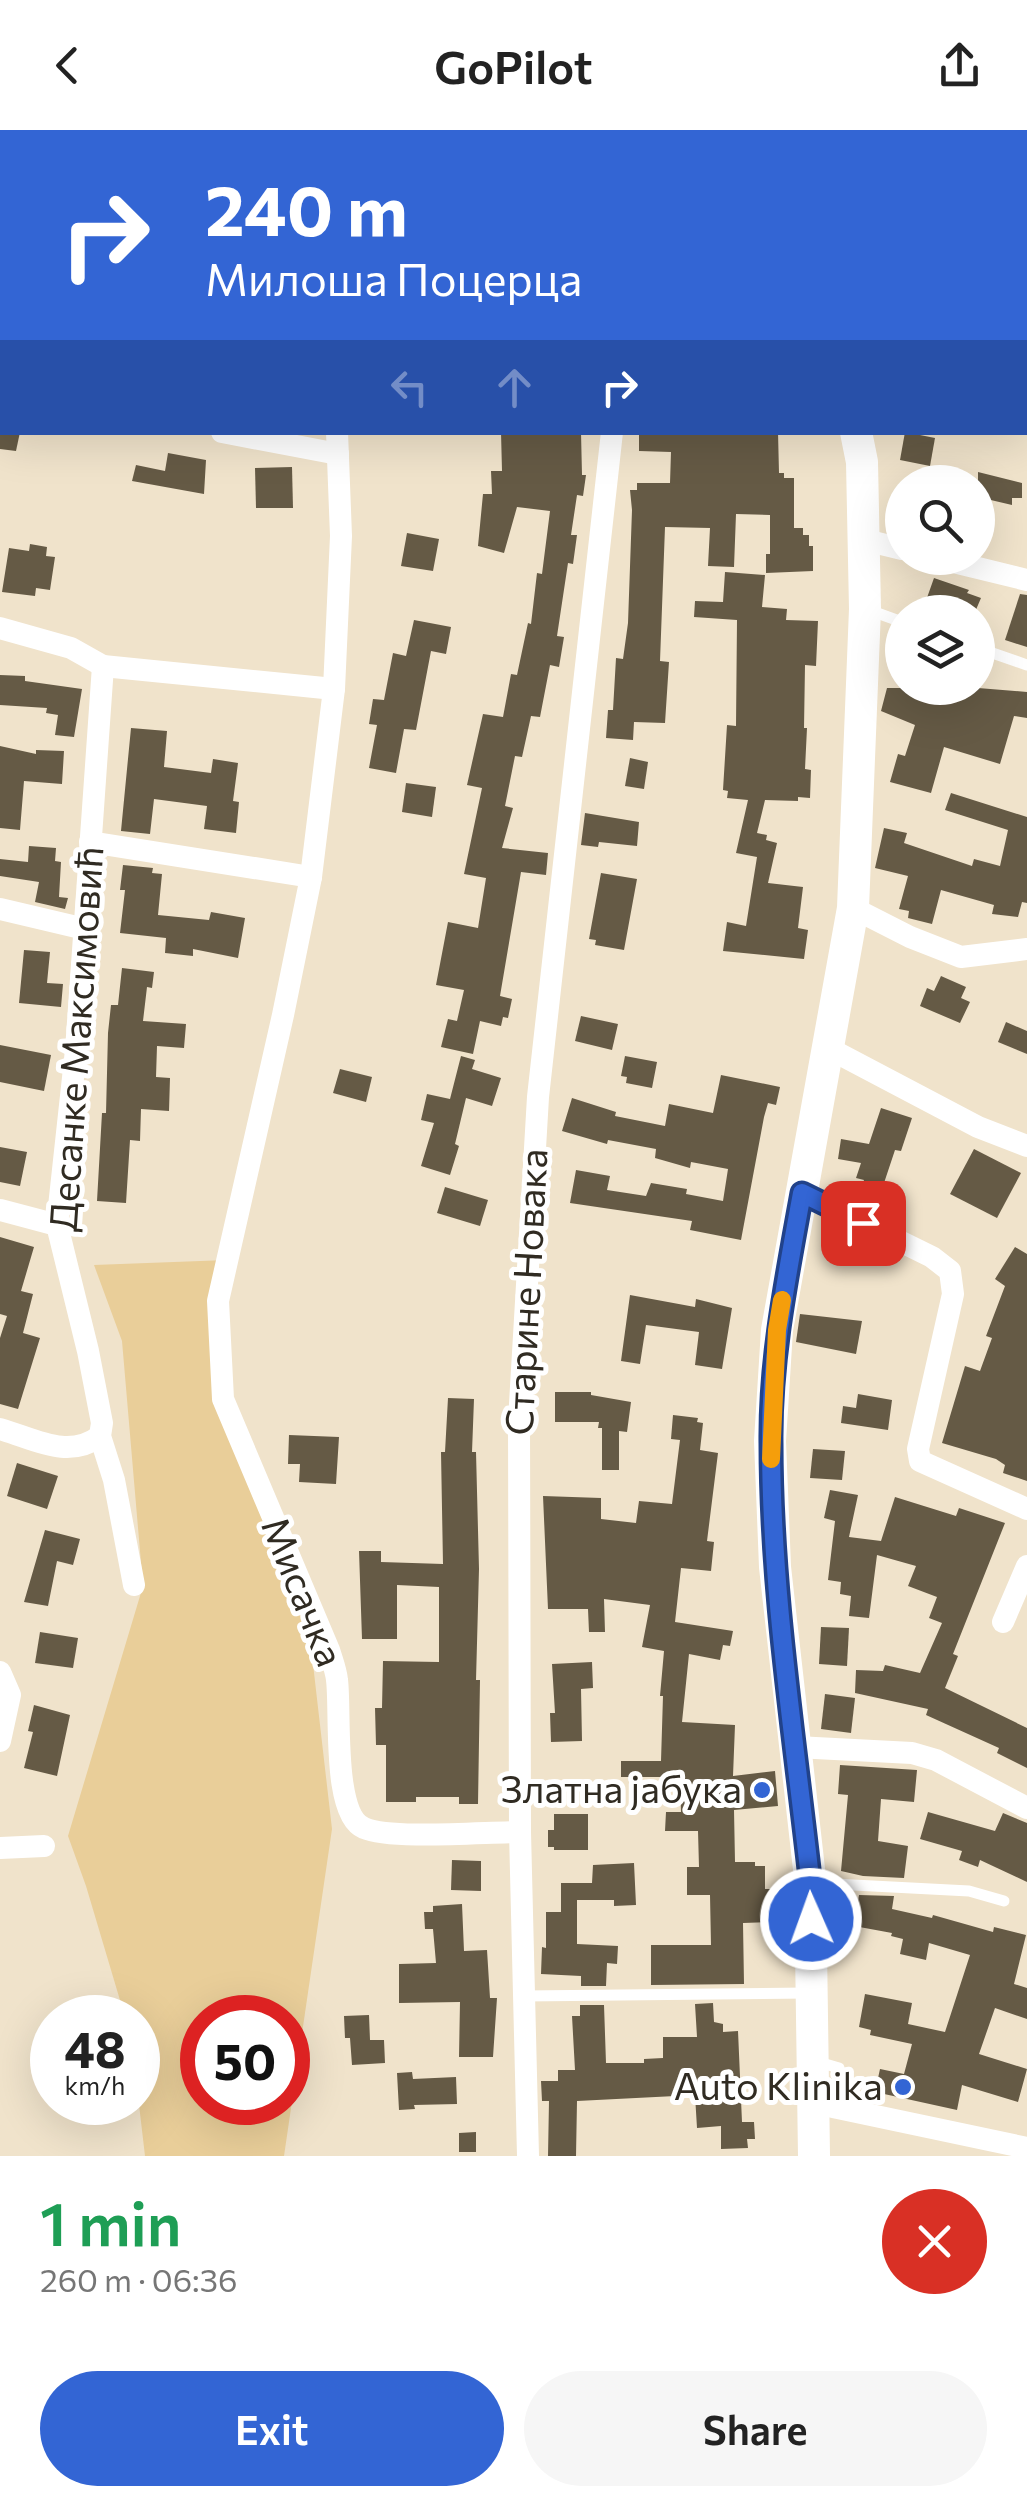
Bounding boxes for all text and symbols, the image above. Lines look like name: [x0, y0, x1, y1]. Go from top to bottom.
icon: back: [40, 38, 95, 93]
text: GoPilot: [434, 38, 593, 93]
icon: share: [932, 38, 987, 93]
text: 240 m: [205, 165, 408, 250]
icon: right: [40, 170, 170, 300]
text: Милоша Поцерца: [205, 250, 582, 305]
icon: left: [382, 360, 437, 415]
icon: ahead: [487, 360, 542, 415]
icon: right: [592, 360, 647, 415]
map controls: [885, 465, 995, 705]
button: search: [885, 465, 995, 575]
button: layers: [885, 595, 995, 705]
street label: Десанке Максимовић: [38, 845, 111, 1233]
street label: Старине Новака: [494, 1147, 555, 1436]
pin: [821, 1181, 906, 1266]
icon: arrive: [836, 1196, 891, 1251]
street label: Мисачка: [253, 1510, 355, 1673]
place label: Златна јабука: [501, 1764, 742, 1811]
marker: Златна јабука: [751, 1779, 773, 1801]
position arrow: [759, 1867, 863, 1971]
speed limit sign: 50: [180, 1995, 310, 2125]
text: 48: [64, 2017, 126, 2078]
place label: Auto Klinika: [674, 2061, 883, 2108]
text: km/h: [65, 2070, 125, 2100]
marker: Auto Klinika: [892, 2076, 914, 2098]
text: 1 min: [40, 2185, 181, 2258]
button: close: [882, 2189, 987, 2294]
text: 260 m · 06:36: [40, 2259, 237, 2299]
button: Exit: [40, 2371, 504, 2486]
button: Share: [524, 2371, 987, 2486]

